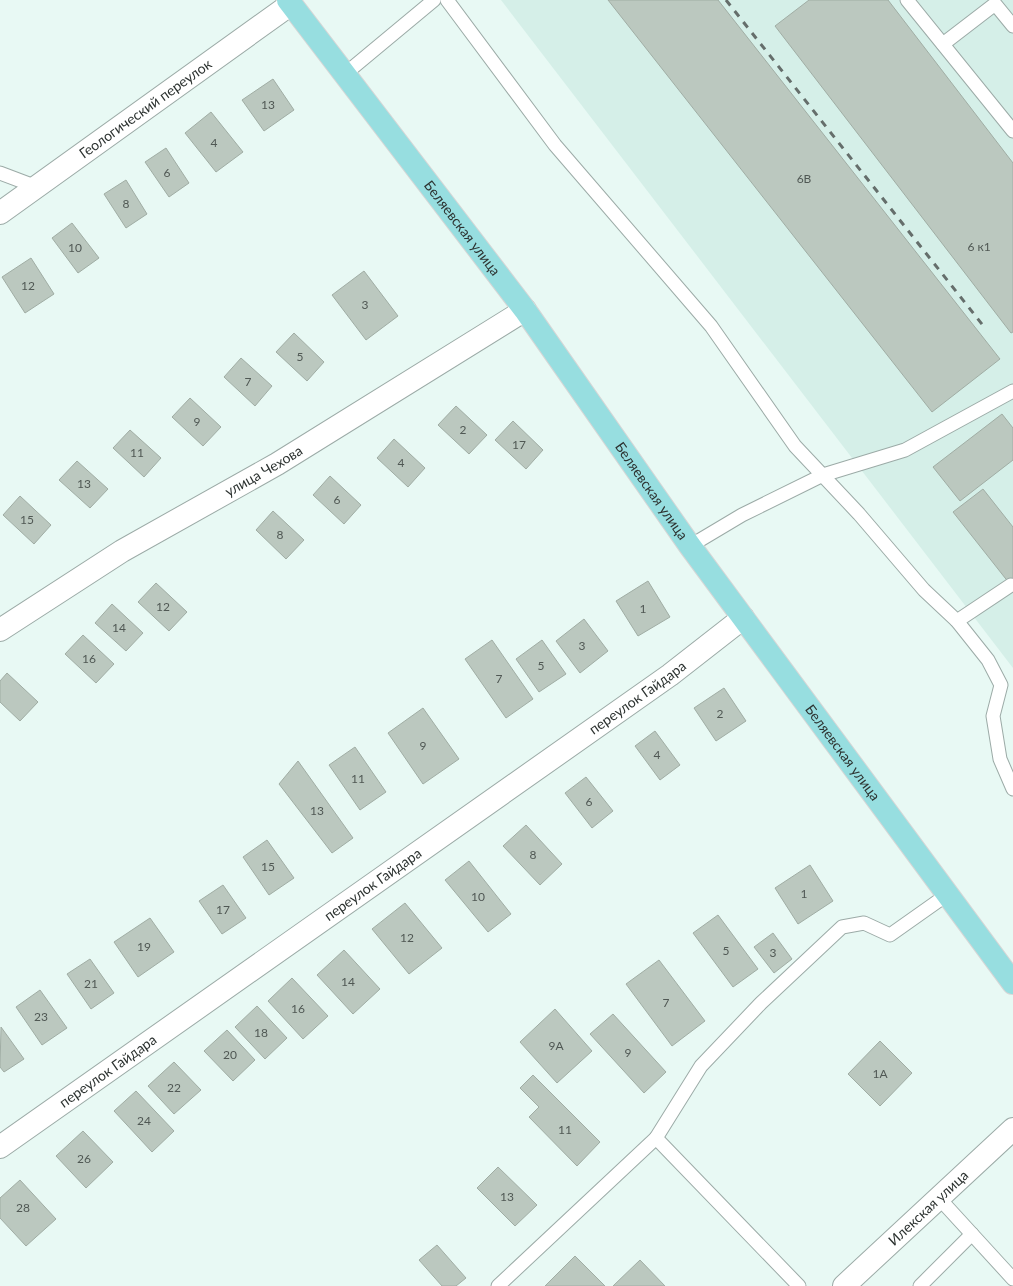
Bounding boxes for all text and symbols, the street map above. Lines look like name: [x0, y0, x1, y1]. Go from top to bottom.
street label: Геологический переулок: [76, 54, 215, 161]
house number: 13: [261, 97, 275, 112]
house number: 4: [211, 135, 218, 150]
house number: 6: [164, 165, 171, 180]
house number: 6В: [797, 171, 812, 186]
street label: Беляевская улица: [421, 177, 504, 279]
house number: 8: [123, 196, 130, 211]
house number: 6 к1: [967, 239, 991, 254]
house number: 10: [68, 240, 82, 255]
house number: 12: [21, 278, 35, 293]
house number: 3: [362, 297, 369, 312]
house number: 5: [297, 349, 304, 364]
house number: 7: [245, 374, 252, 389]
house number: 9: [194, 414, 201, 429]
house number: 2: [460, 422, 467, 437]
house number: 17: [512, 437, 526, 452]
street label: Беляевская улица: [612, 439, 692, 543]
street label: улица Чехова: [222, 441, 305, 500]
house number: 11: [130, 445, 144, 460]
house number: 4: [398, 455, 405, 470]
house number: 13: [77, 476, 91, 491]
house number: 6: [334, 492, 341, 507]
house number: 15: [20, 512, 34, 527]
house number: 8: [277, 527, 284, 542]
house number: 12: [156, 599, 170, 614]
house number: 1: [640, 601, 647, 616]
house number: 14: [112, 620, 126, 635]
house number: 3: [579, 638, 586, 653]
house number: 16: [82, 651, 96, 666]
street label: переулок Гайдара: [586, 657, 689, 737]
house number: 5: [538, 658, 545, 673]
house number: 7: [496, 671, 503, 686]
street label: Беляевская улица: [802, 701, 884, 804]
house number: 2: [717, 706, 724, 721]
house number: 9: [420, 738, 427, 753]
house number: 4: [654, 747, 661, 762]
house number: 11: [351, 771, 365, 786]
house number: 6: [586, 794, 593, 809]
house number: 13: [310, 803, 324, 818]
street label: переулок Гайдара: [321, 844, 424, 924]
house number: 8: [530, 847, 537, 862]
house number: 15: [261, 859, 275, 874]
house number: 1: [801, 886, 808, 901]
house number: 10: [471, 889, 485, 904]
house number: 17: [216, 902, 230, 917]
house number: 12: [400, 930, 414, 945]
house number: 19: [137, 939, 151, 954]
house number: 5: [723, 943, 730, 958]
house number: 3: [770, 945, 777, 960]
house number: 14: [341, 974, 355, 989]
house number: 21: [84, 976, 98, 991]
house number: 7: [663, 995, 670, 1010]
house number: 16: [291, 1001, 305, 1016]
house number: 23: [34, 1009, 48, 1024]
house number: 18: [254, 1025, 268, 1040]
street label: переулок Гайдара: [56, 1031, 159, 1111]
house number: 9А: [548, 1038, 564, 1053]
house number: 9: [625, 1045, 632, 1060]
house number: 20: [223, 1047, 237, 1062]
house number: 1А: [872, 1066, 888, 1081]
house number: 22: [167, 1080, 181, 1095]
house number: 24: [137, 1113, 151, 1128]
house number: 11: [558, 1122, 572, 1137]
house number: 26: [77, 1151, 91, 1166]
street label: Илекская улица: [884, 1166, 971, 1249]
house number: 13: [500, 1189, 514, 1204]
house number: 28: [16, 1200, 30, 1215]

